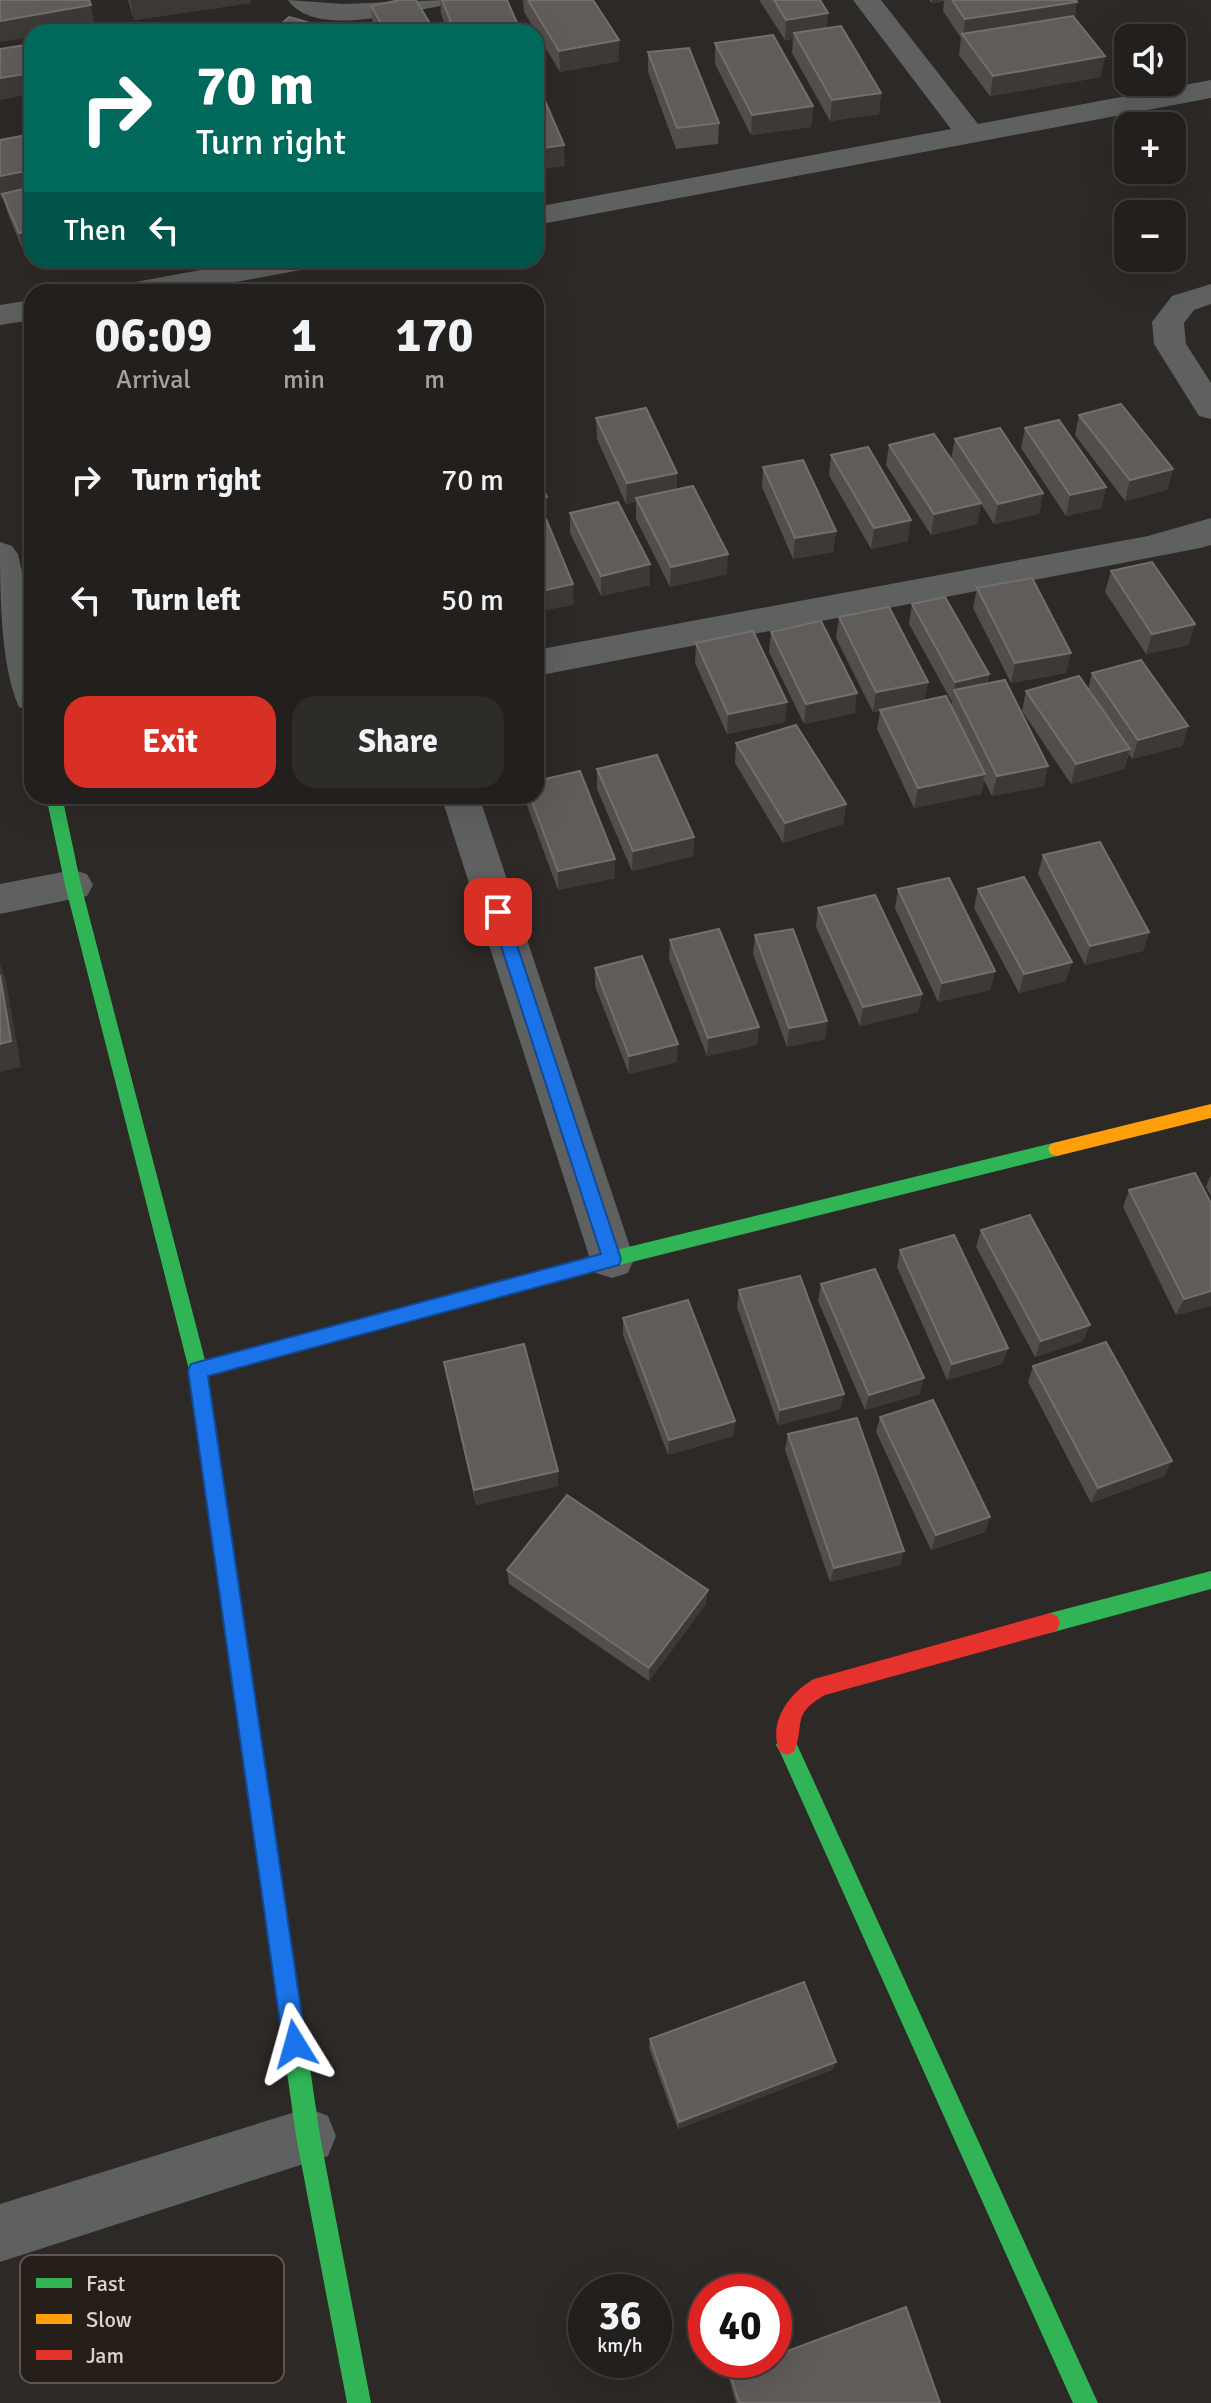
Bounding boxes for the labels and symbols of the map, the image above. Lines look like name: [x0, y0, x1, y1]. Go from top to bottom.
pin: [464, 878, 532, 946]
position arrow: [253, 2002, 337, 2086]
legend: [20, 2255, 284, 2383]
text: Fast: [86, 2270, 126, 2297]
speed limit sign: 40: [688, 2274, 792, 2378]
text: Slow: [86, 2306, 132, 2333]
text: Jam: [86, 2342, 124, 2369]

